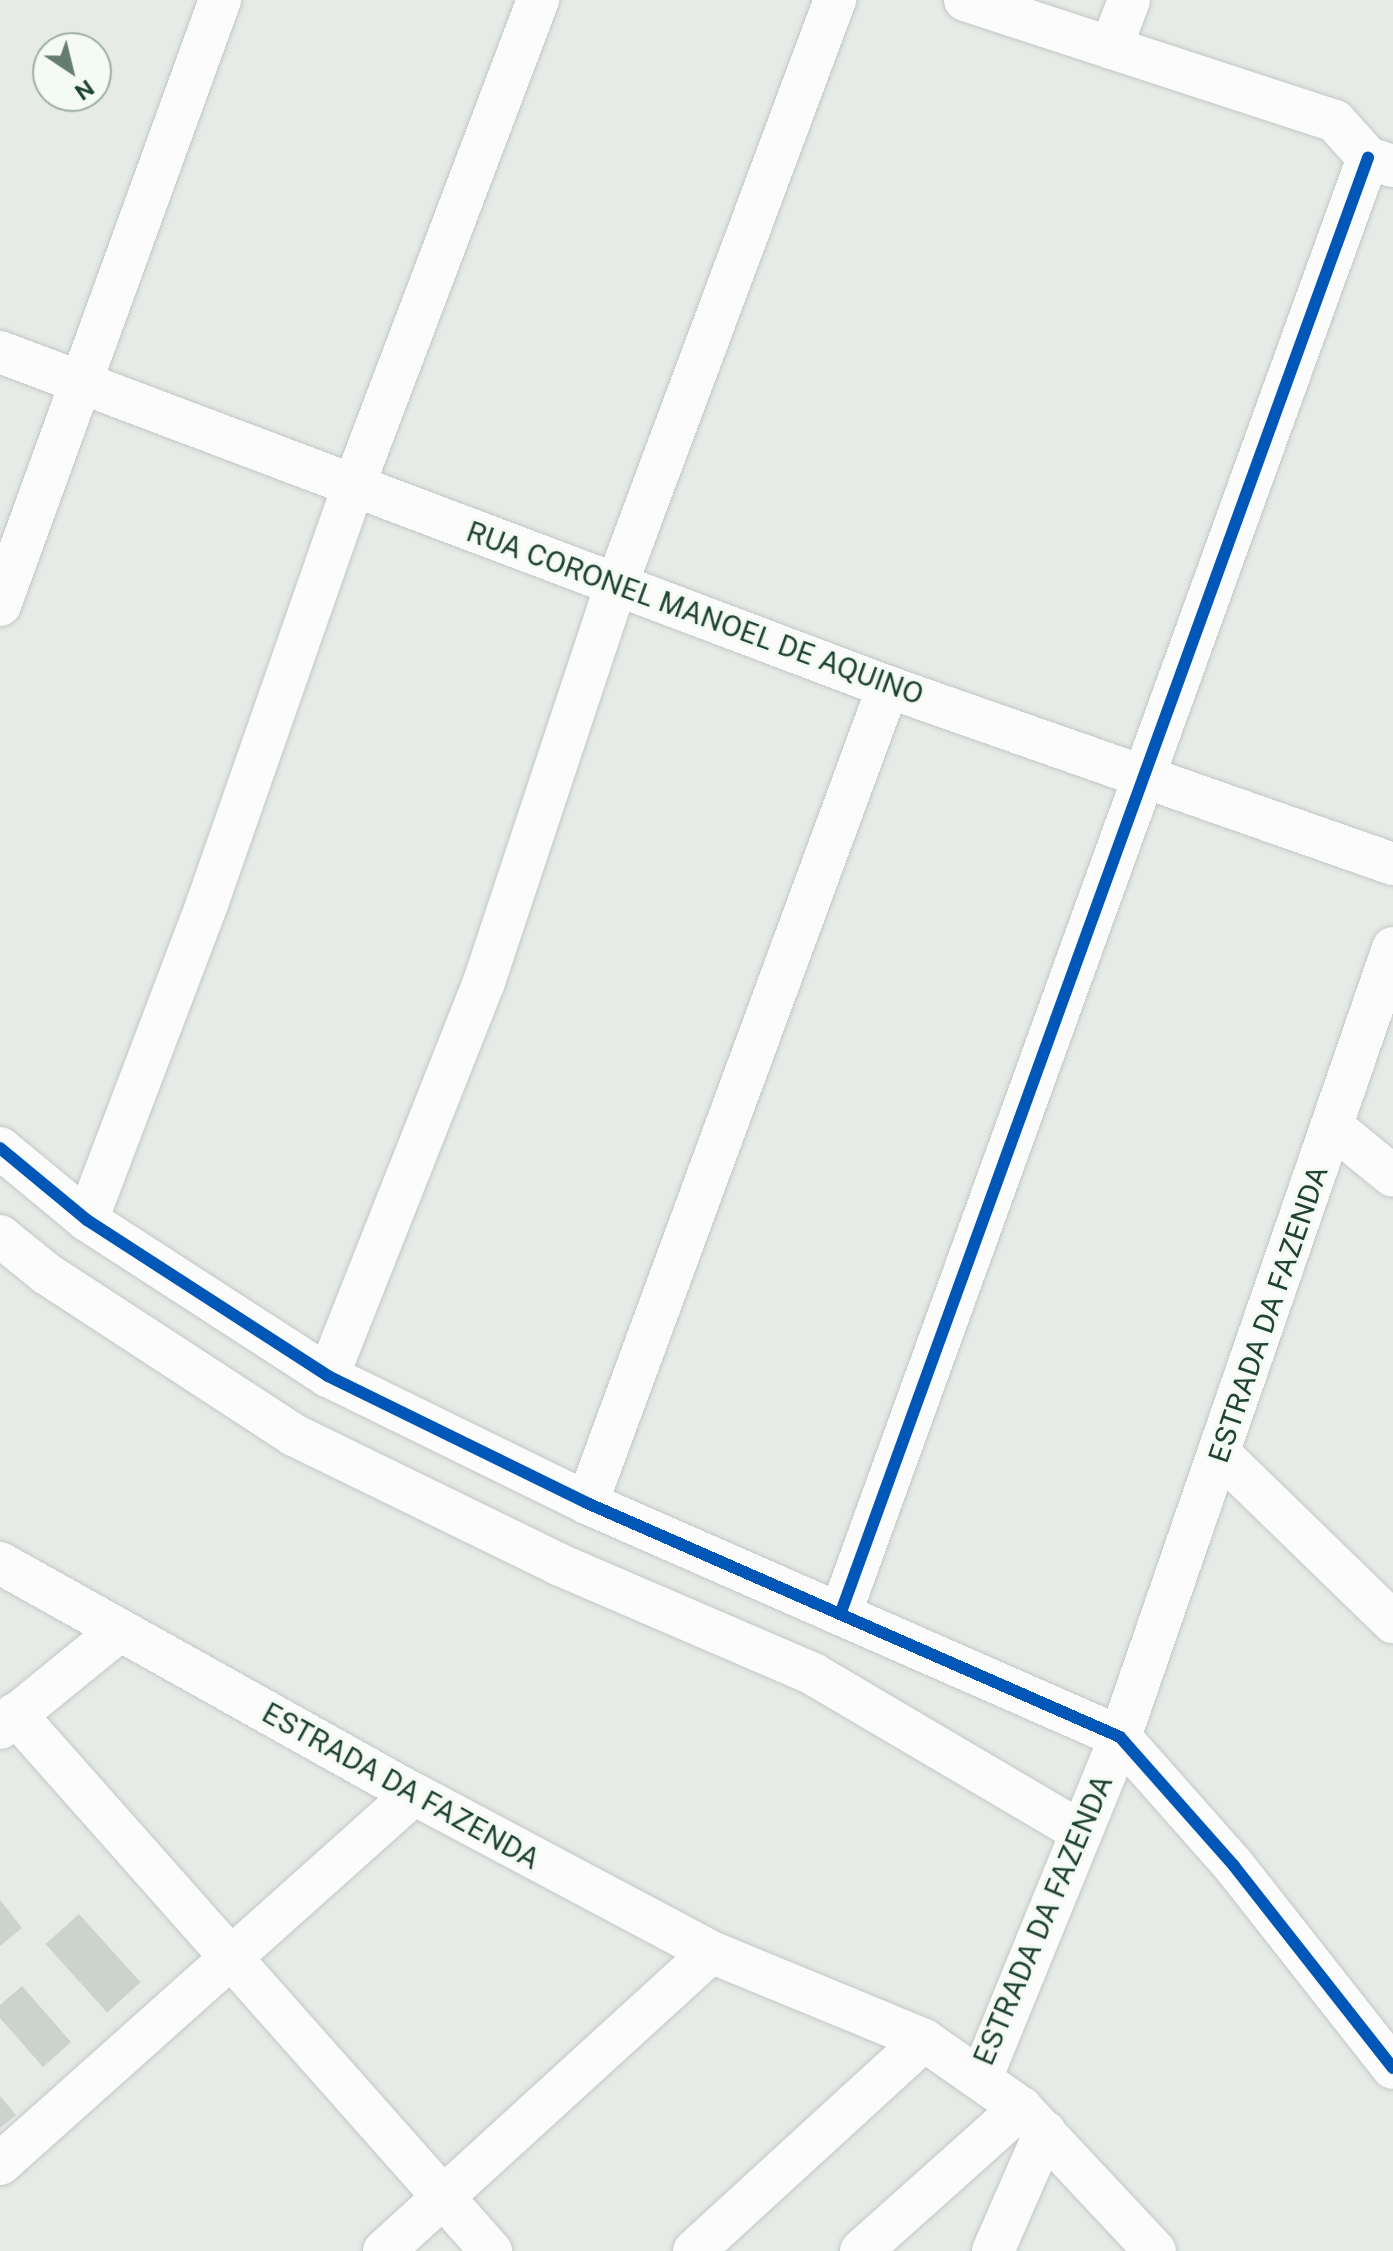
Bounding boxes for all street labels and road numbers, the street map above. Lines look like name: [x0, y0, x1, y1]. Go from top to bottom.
street label: RUA CORONEL MANOEL DE AQUINO: [462, 515, 928, 711]
street label: ESTRADA DA FAZENDA: [1201, 1161, 1335, 1467]
street label: ESTRADA DA FAZENDA: [257, 1696, 545, 1876]
street label: ESTRADA DA FAZENDA: [967, 1770, 1119, 2070]

